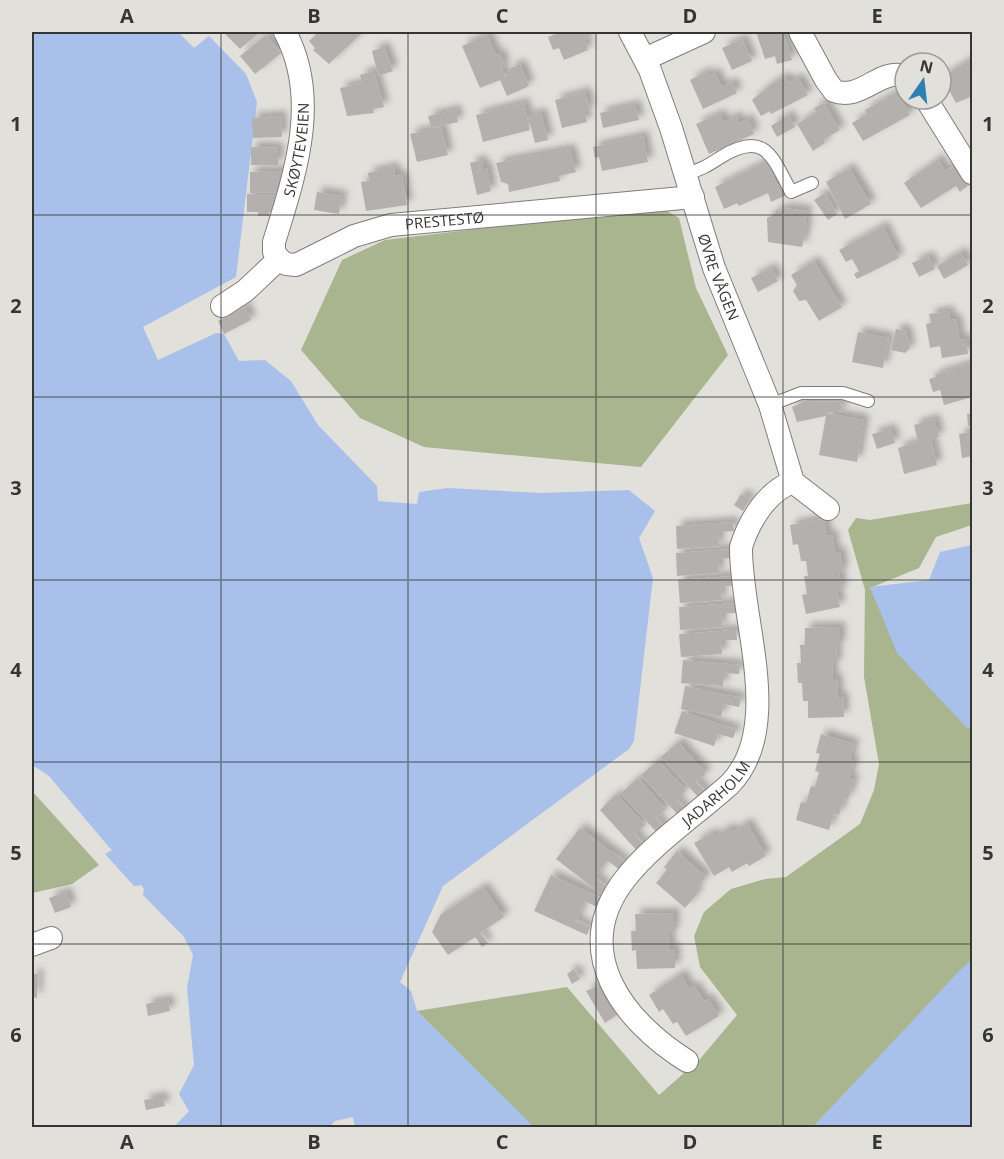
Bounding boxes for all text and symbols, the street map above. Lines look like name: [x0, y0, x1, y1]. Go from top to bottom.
text: A: [120, 2, 134, 29]
text: B: [307, 2, 321, 29]
text: C: [496, 2, 509, 29]
text: D: [683, 2, 697, 29]
text: E: [871, 2, 883, 29]
north arrow: [893, 51, 953, 111]
text: N: [918, 54, 936, 79]
street label: SKØYTEVEIEN: [278, 103, 313, 199]
text: 1: [10, 110, 22, 137]
text: 1: [982, 110, 994, 137]
street label: PRESTESTØ: [404, 206, 485, 234]
street label: ØVRE VÅGEN: [694, 231, 744, 323]
text: 2: [10, 292, 22, 319]
text: 2: [982, 292, 994, 319]
text: 3: [10, 474, 22, 501]
text: 3: [982, 474, 994, 501]
text: 4: [10, 656, 22, 683]
text: 4: [982, 656, 994, 683]
street label: JADARHOLM: [676, 757, 754, 832]
text: 5: [10, 839, 22, 866]
text: 5: [982, 839, 994, 866]
text: 6: [10, 1021, 22, 1048]
text: 6: [982, 1021, 994, 1048]
text: A: [120, 1128, 134, 1155]
text: B: [307, 1128, 321, 1155]
text: C: [496, 1128, 509, 1155]
text: D: [683, 1128, 697, 1155]
text: E: [871, 1128, 883, 1155]

